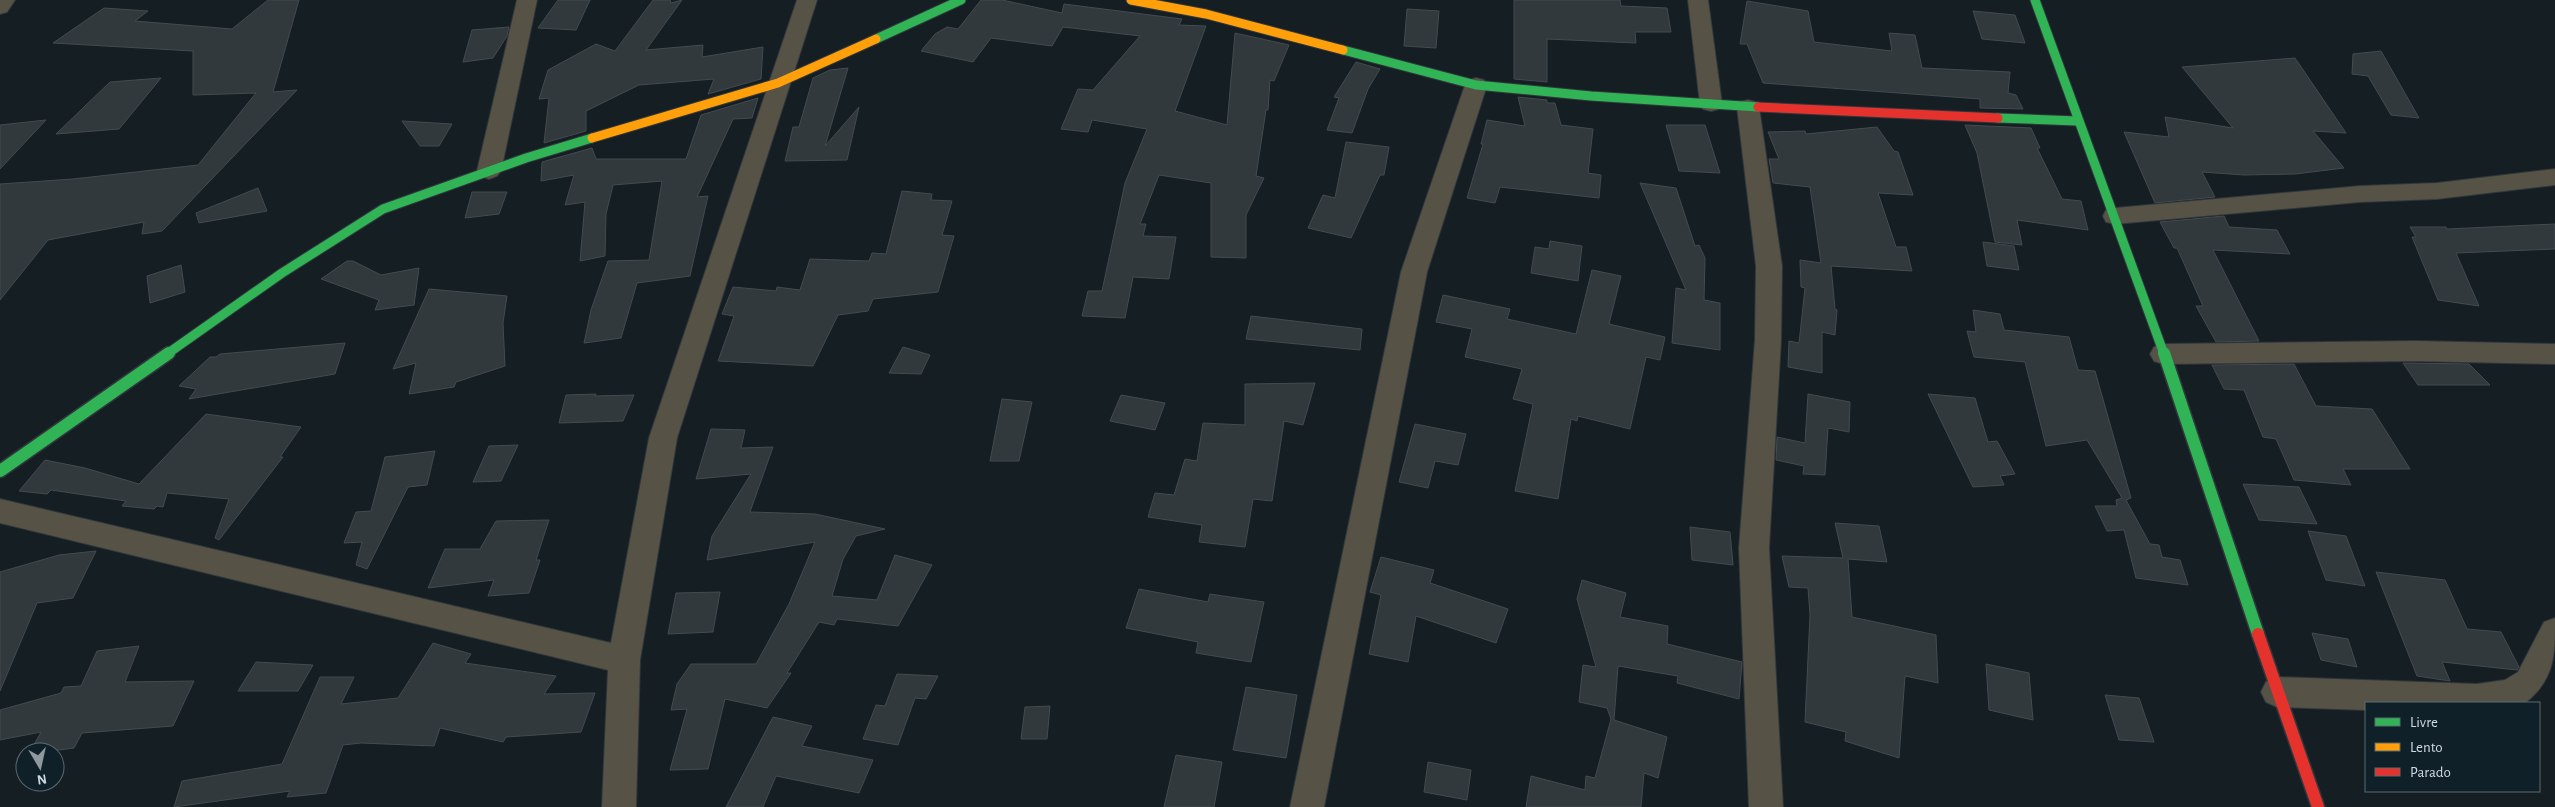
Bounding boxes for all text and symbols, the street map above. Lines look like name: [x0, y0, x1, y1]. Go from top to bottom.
legend: [2365, 702, 2540, 792]
text: Livre: [2410, 715, 2438, 730]
text: Lento: [2410, 740, 2443, 755]
north arrow: [15, 742, 65, 792]
text: Parado: [2410, 765, 2451, 780]
text: N: [36, 771, 48, 787]

